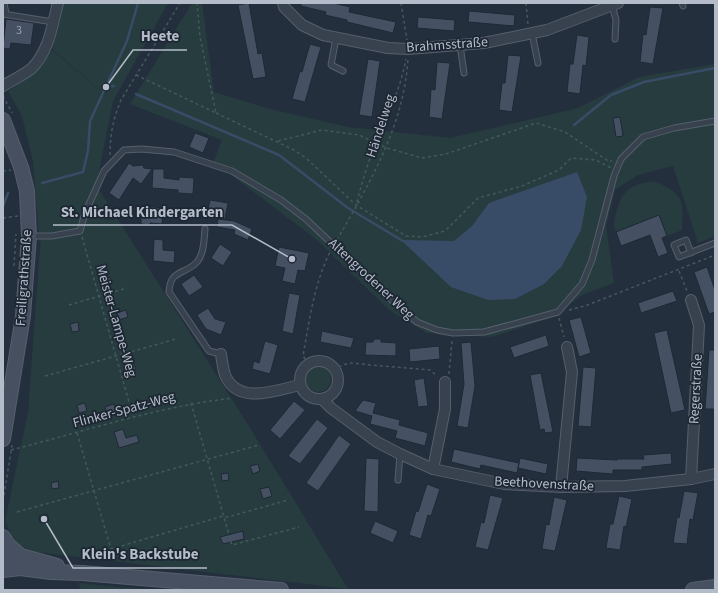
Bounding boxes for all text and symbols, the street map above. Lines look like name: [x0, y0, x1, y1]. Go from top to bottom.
house number: 3: [16, 22, 22, 39]
callout: Heete: [133, 23, 187, 50]
text: Heete: [141, 26, 180, 47]
street label: Brahmsstraße: [405, 32, 489, 58]
street label: Händelweg: [361, 92, 401, 160]
callout: St. Michael Kindergarten: [53, 198, 232, 225]
text: St. Michael Kindergarten: [61, 202, 223, 223]
street label: Freiligrathstraße: [11, 229, 37, 327]
street label: Altengrodener Weg: [323, 234, 419, 324]
street label: Meister-Lampe-Weg: [90, 263, 142, 379]
street label: Regerstraße: [684, 353, 708, 425]
street label: Flinker-Spatz-Weg: [71, 387, 177, 433]
street label: Beethovenstraße: [494, 471, 594, 497]
callout: Klein's Backstube: [73, 541, 207, 568]
text: Klein's Backstube: [81, 544, 199, 565]

